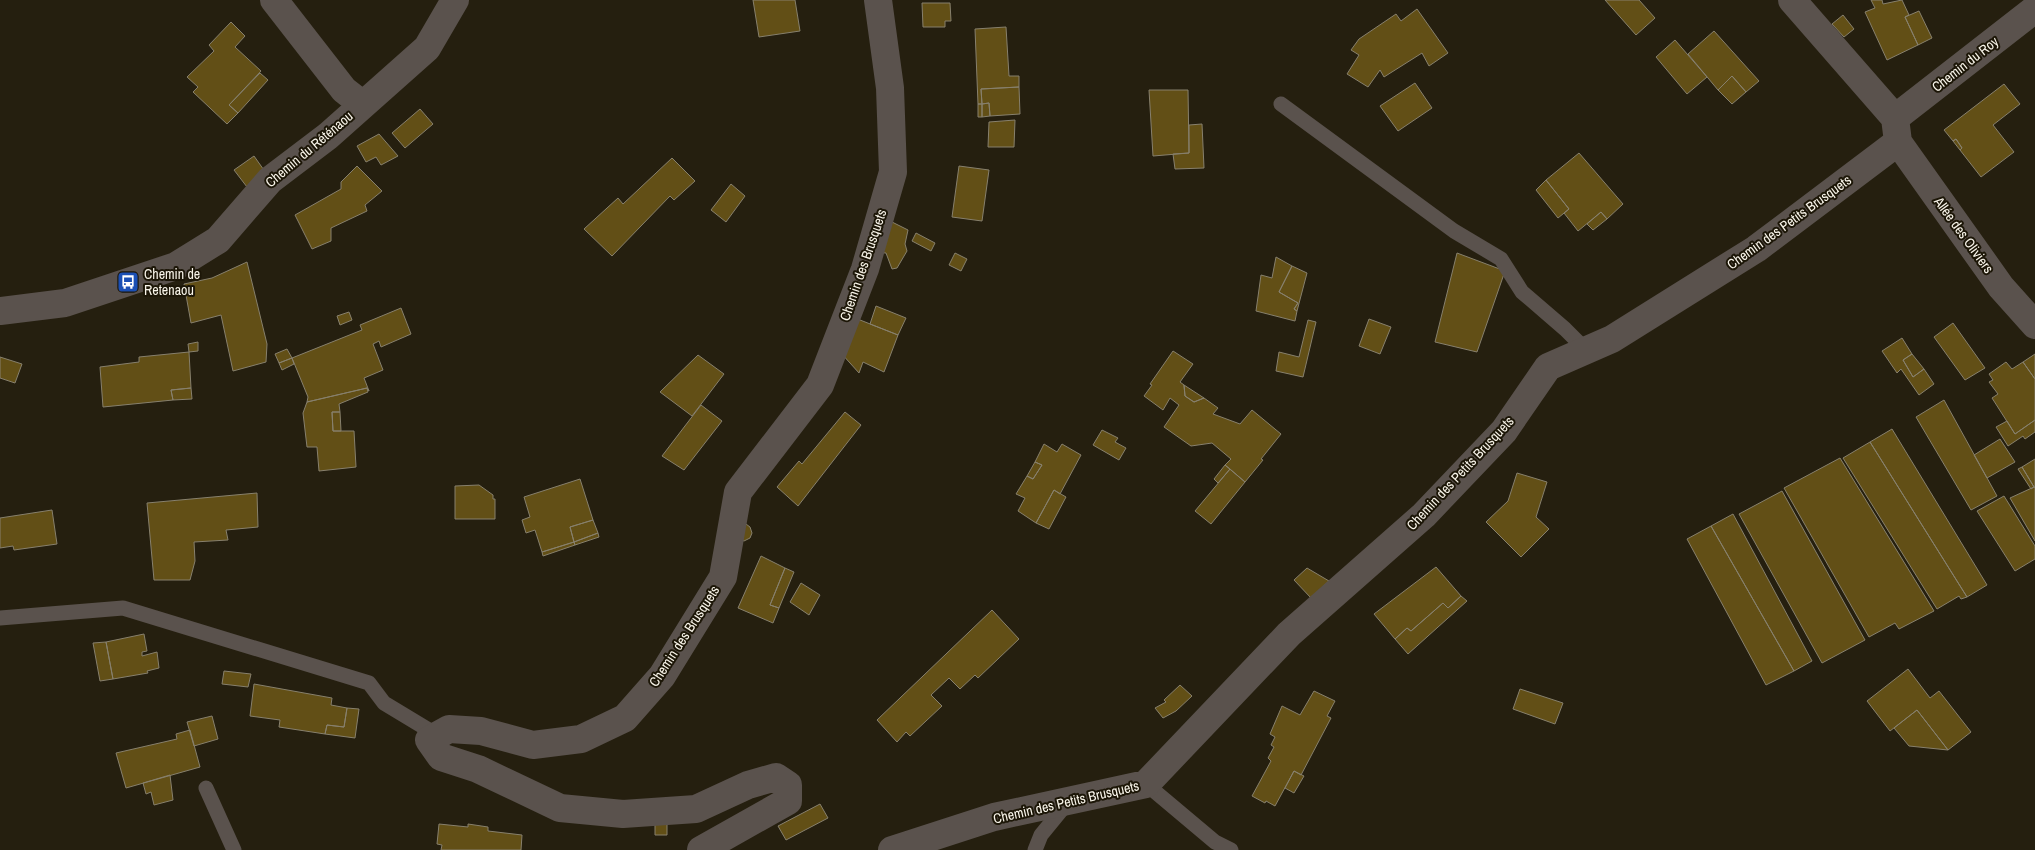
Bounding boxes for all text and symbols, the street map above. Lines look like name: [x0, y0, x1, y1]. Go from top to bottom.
street label: Chemin du Roy: [1928, 32, 2002, 96]
street label: Chemin du Réténaou: [261, 107, 357, 191]
street label: Chemin des Petits Brusquets: [1723, 171, 1855, 273]
street label: Allée des Oliviers: [1930, 193, 1998, 277]
street label: Chemin des Brusquets: [835, 207, 891, 323]
place label: Chemin de Retenaou: [144, 265, 200, 299]
bus stop icon: Chemin de Retenaou: [116, 270, 140, 294]
street label: Chemin des Petits Brusquets: [1402, 412, 1518, 534]
street label: Chemin des Brusquets: [645, 582, 723, 690]
street label: Chemin des Petits Brusquets: [991, 776, 1141, 828]

